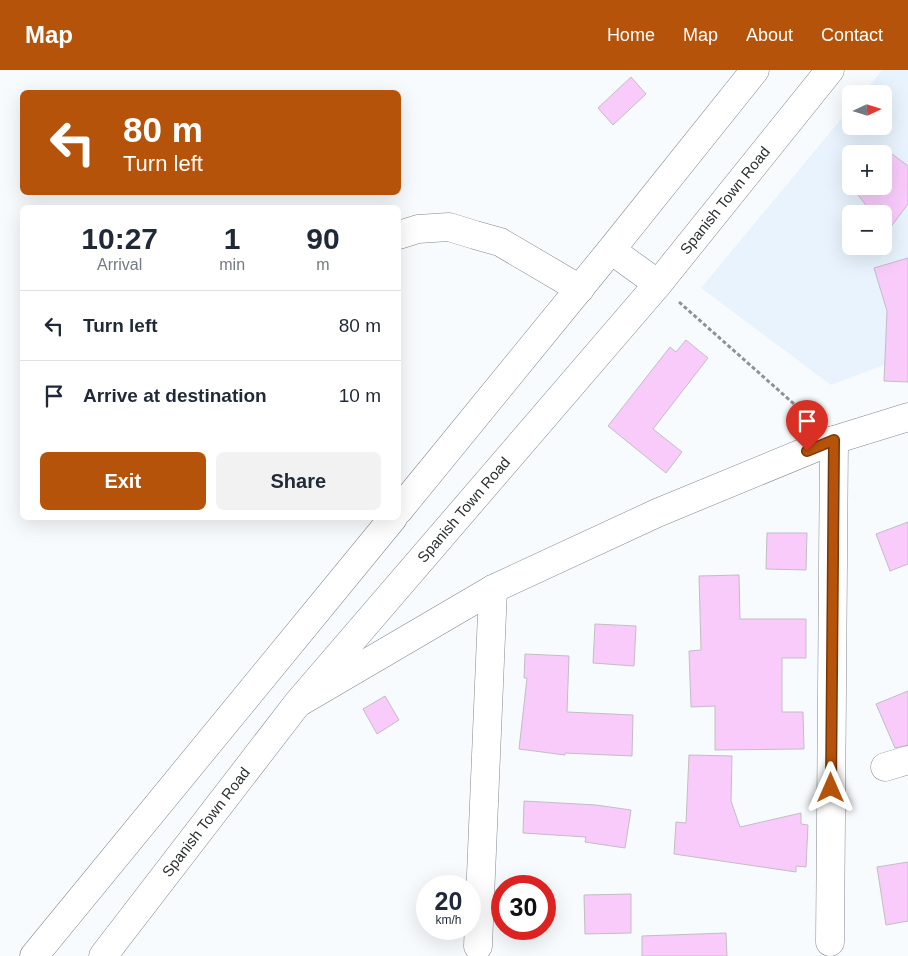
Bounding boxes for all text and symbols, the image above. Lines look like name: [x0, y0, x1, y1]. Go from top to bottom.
text: Map: [25, 21, 73, 48]
text: Home: [607, 25, 655, 45]
text: Map: [683, 25, 718, 45]
text: About: [746, 25, 793, 45]
text: Contact: [821, 25, 883, 45]
north arrow: [842, 85, 892, 135]
map controls: [842, 85, 892, 255]
icon: left: [40, 110, 105, 175]
text: 80 m: [123, 110, 203, 149]
street label: Spanish Town Road: [676, 143, 773, 257]
button: +: [842, 145, 892, 195]
text: Turn left: [123, 151, 203, 176]
button: −: [842, 205, 892, 255]
text: 10:27: [81, 222, 158, 255]
text: 1: [224, 222, 241, 255]
text: 90: [306, 222, 340, 255]
text: Arrival: [97, 256, 142, 273]
text: min: [219, 256, 245, 273]
text: m: [316, 256, 330, 273]
icon: left: [40, 312, 68, 340]
text: Turn left: [83, 315, 158, 336]
text: 80 m: [339, 315, 381, 336]
icon: arrive: [40, 382, 68, 410]
text: Arrive at destination: [83, 385, 267, 406]
text: 10 m: [339, 385, 381, 406]
pin: [786, 400, 828, 451]
icon: arrive: [793, 407, 821, 435]
button: Exit: [40, 452, 206, 510]
button: Share: [216, 452, 381, 510]
street label: Spanish Town Road: [414, 453, 513, 566]
position arrow: [804, 761, 856, 813]
street label: Spanish Town Road: [158, 764, 253, 880]
speed limit sign: 30: [491, 875, 556, 940]
text: 20: [435, 887, 462, 915]
text: km/h: [435, 913, 462, 927]

